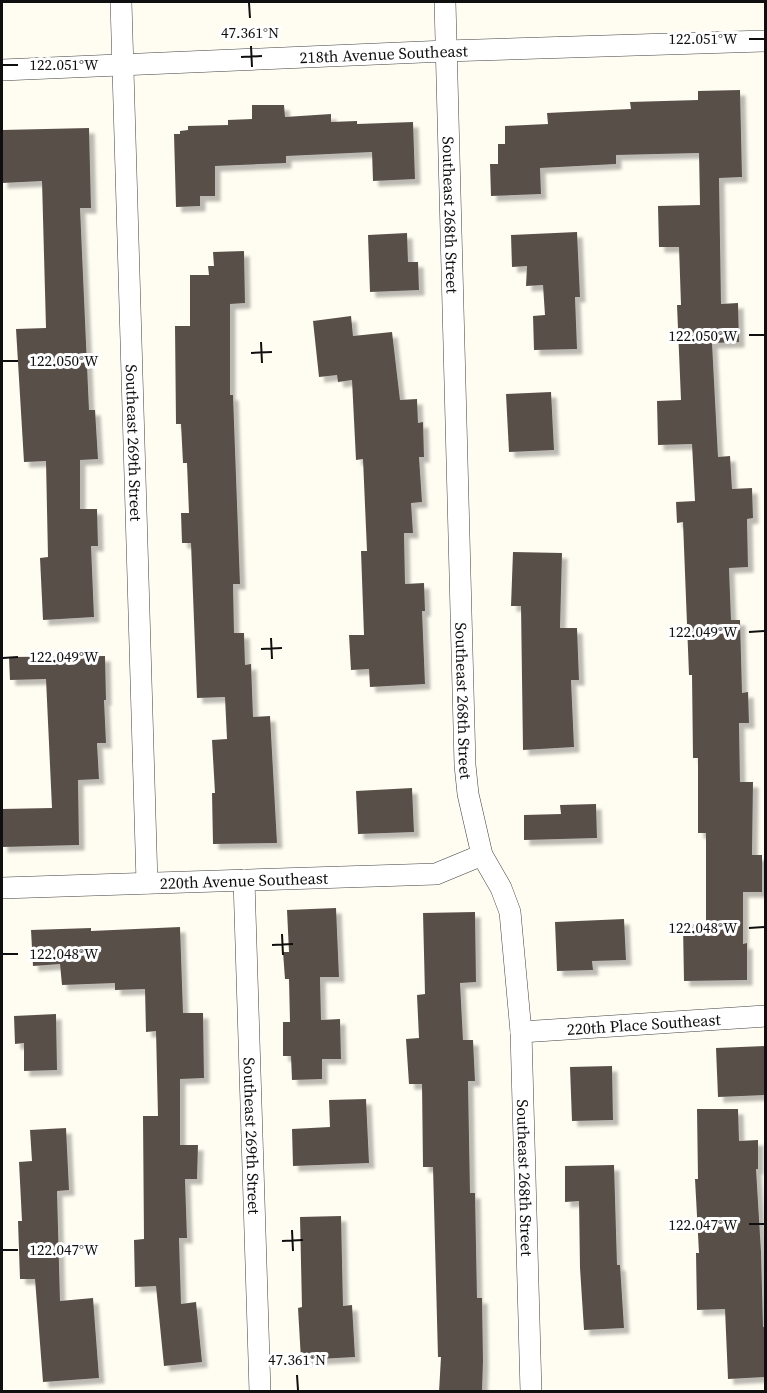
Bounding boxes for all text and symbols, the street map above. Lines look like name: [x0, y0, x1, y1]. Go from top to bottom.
text: 47.361°N: [221, 22, 279, 43]
text: 122.051°W: [669, 28, 738, 49]
street label: 218th Avenue Southeast: [299, 39, 469, 68]
text: 122.051°W: [30, 54, 99, 75]
street label: Southeast 268th Street: [438, 136, 464, 295]
text: 122.050°W: [669, 325, 738, 346]
text: 122.050°W: [30, 350, 99, 371]
street label: Southeast 269th Street: [121, 364, 147, 522]
text: 122.049°W: [669, 621, 738, 642]
street label: Southeast 268th Street: [450, 622, 477, 781]
text: 122.049°W: [30, 646, 99, 667]
street label: 220th Avenue Southeast: [159, 866, 329, 894]
text: 122.048°W: [669, 917, 738, 938]
text: 122.048°W: [30, 943, 99, 964]
street label: 220th Place Southeast: [566, 1008, 722, 1040]
street label: Southeast 269th Street: [239, 1057, 265, 1216]
street label: Southeast 268th Street: [512, 1099, 538, 1257]
text: 122.047°W: [669, 1214, 738, 1235]
text: 122.047°W: [30, 1239, 99, 1260]
text: 47.361°N: [268, 1349, 326, 1370]

